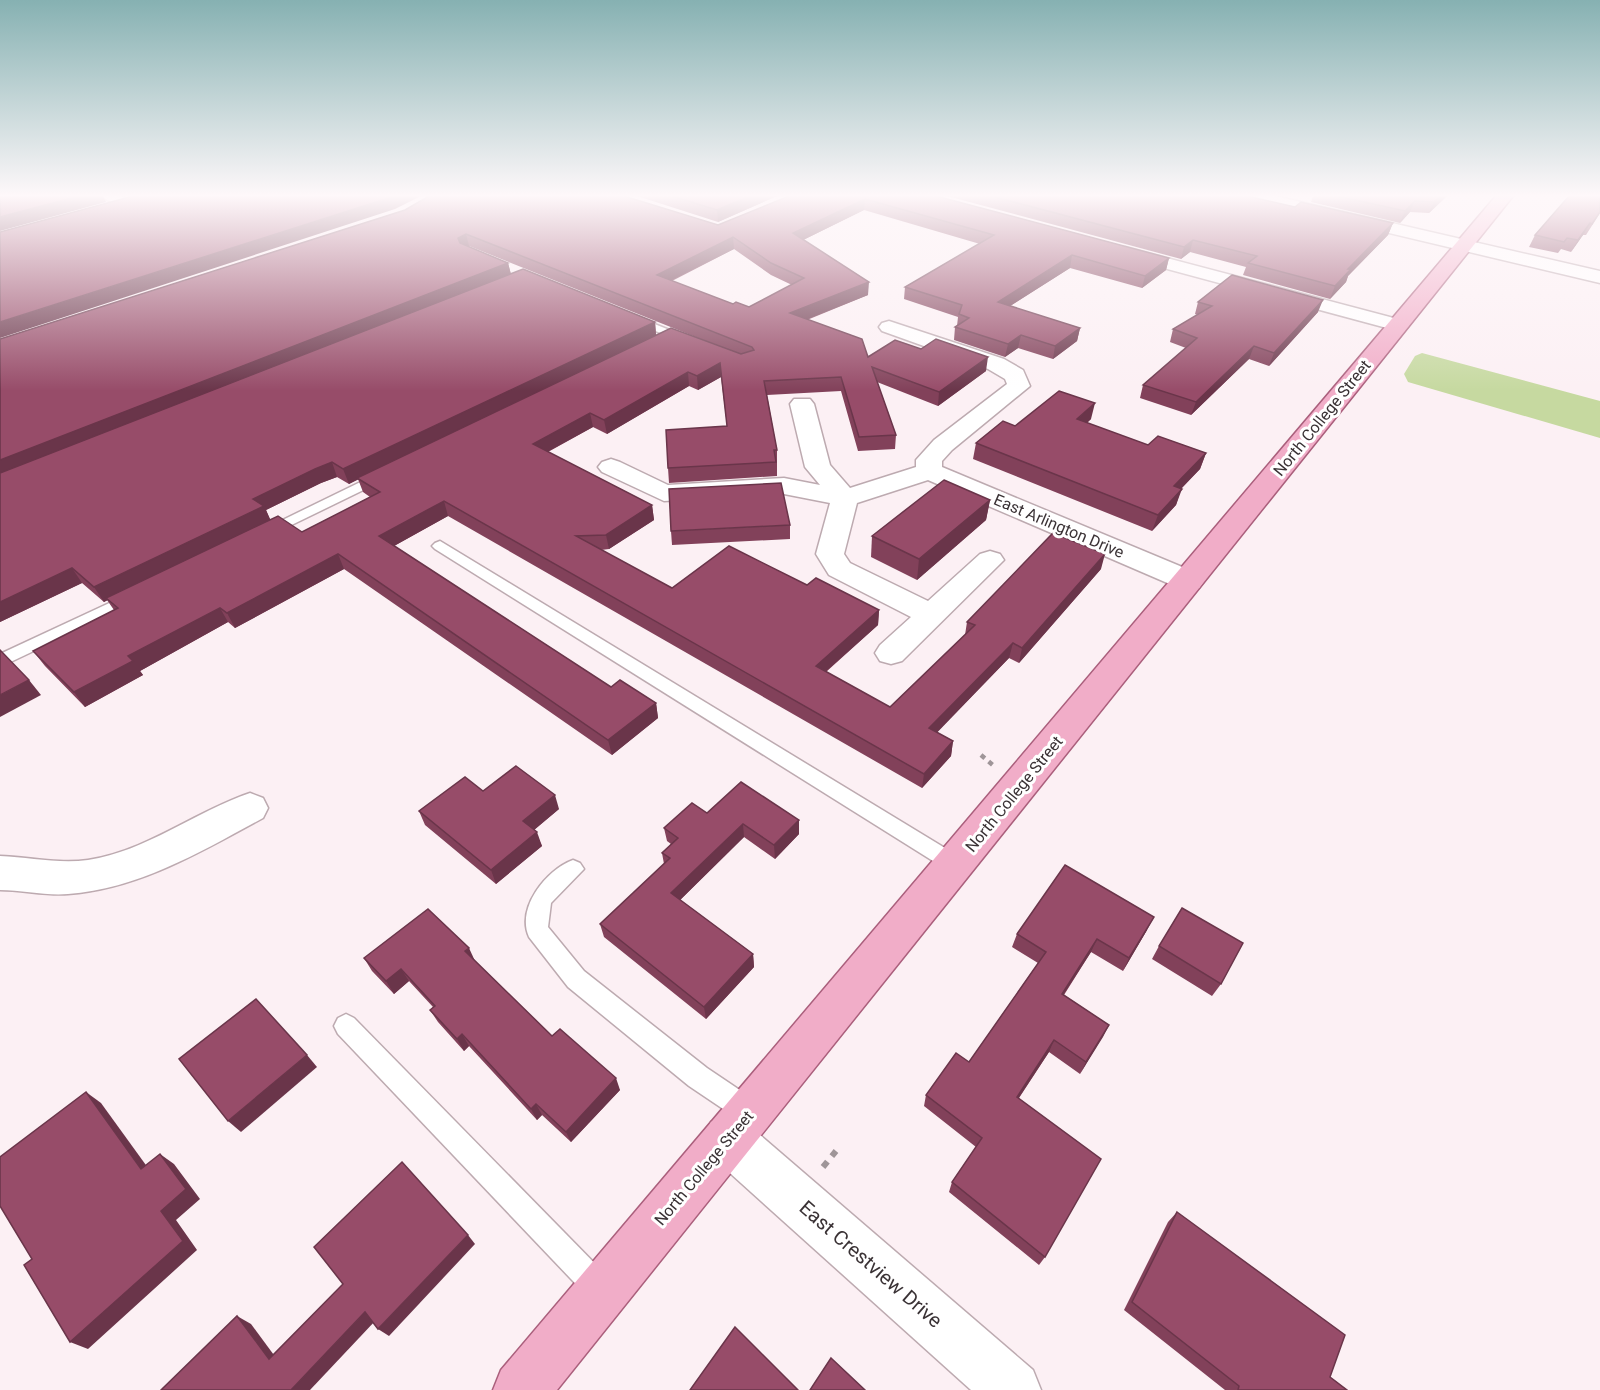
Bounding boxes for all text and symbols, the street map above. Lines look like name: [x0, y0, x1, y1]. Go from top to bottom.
street label: North College Street: [1269, 356, 1375, 480]
street label: East Arlington Drive: [991, 490, 1127, 562]
street label: North College Street: [961, 732, 1067, 856]
street label: North College Street: [650, 1107, 758, 1229]
street label: East Crestview Drive: [795, 1195, 947, 1333]

